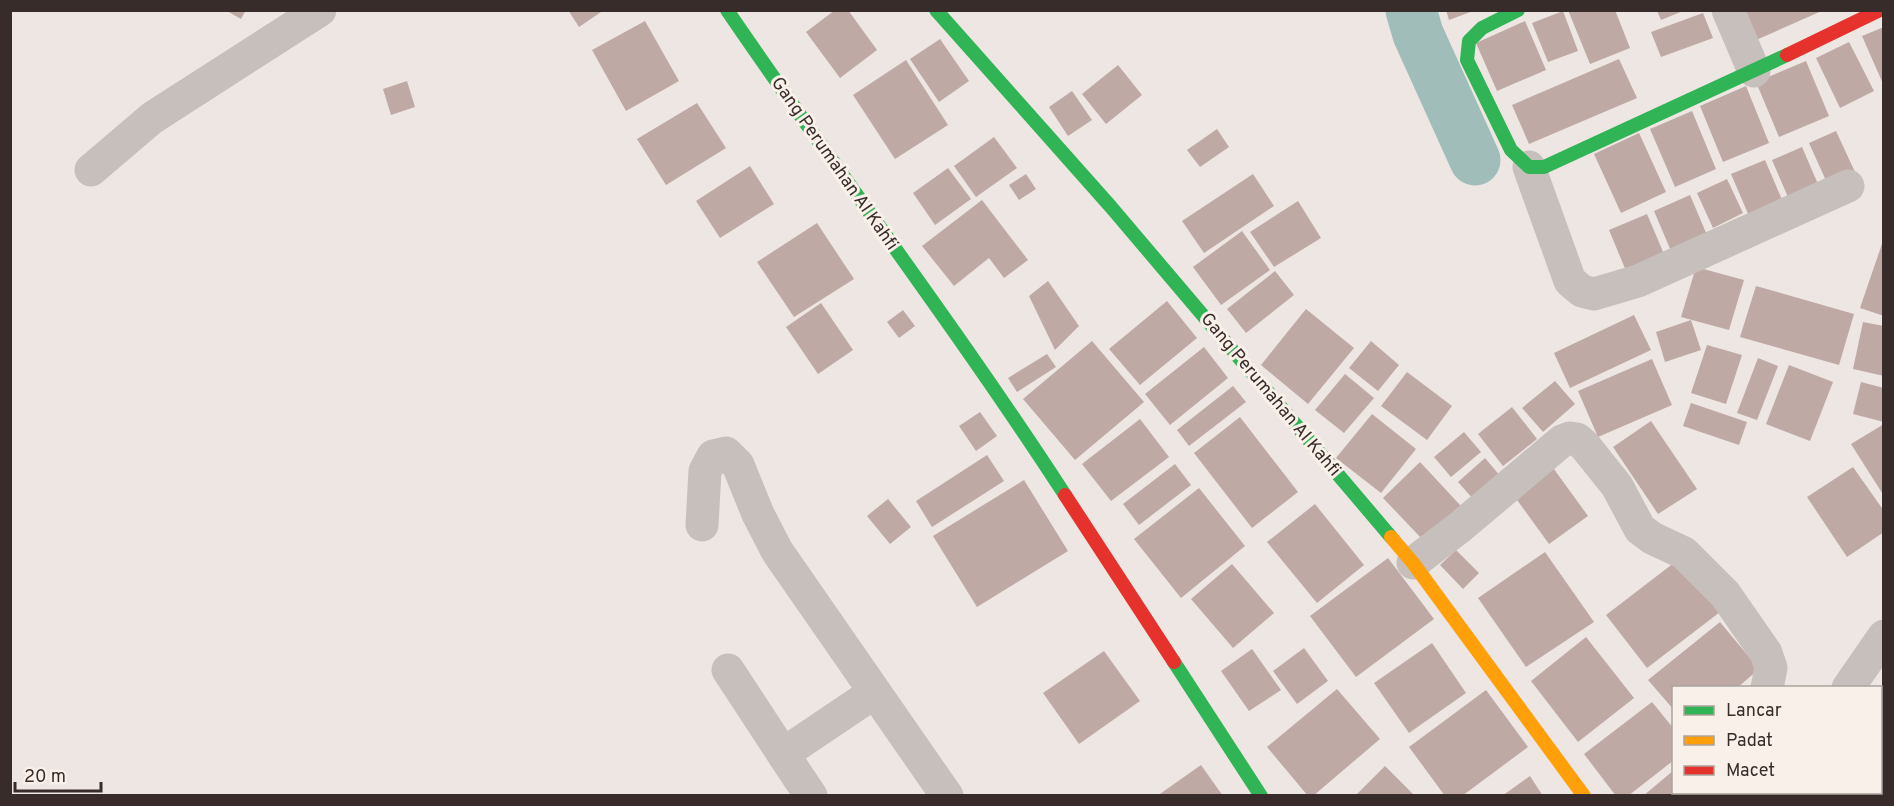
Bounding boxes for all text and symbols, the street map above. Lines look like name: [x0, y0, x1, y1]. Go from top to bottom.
street label: Gang Perumahan Al Kahfi: [765, 73, 903, 255]
street label: Gang Perumahan Al Kahfi: [1195, 309, 1345, 481]
legend: [1672, 686, 1882, 794]
text: Lancar: [1726, 700, 1782, 723]
text: Padat: [1726, 730, 1773, 753]
scale bar: [15, 755, 100, 793]
text: Macet: [1726, 760, 1775, 783]
text: 20 m: [24, 766, 66, 789]

